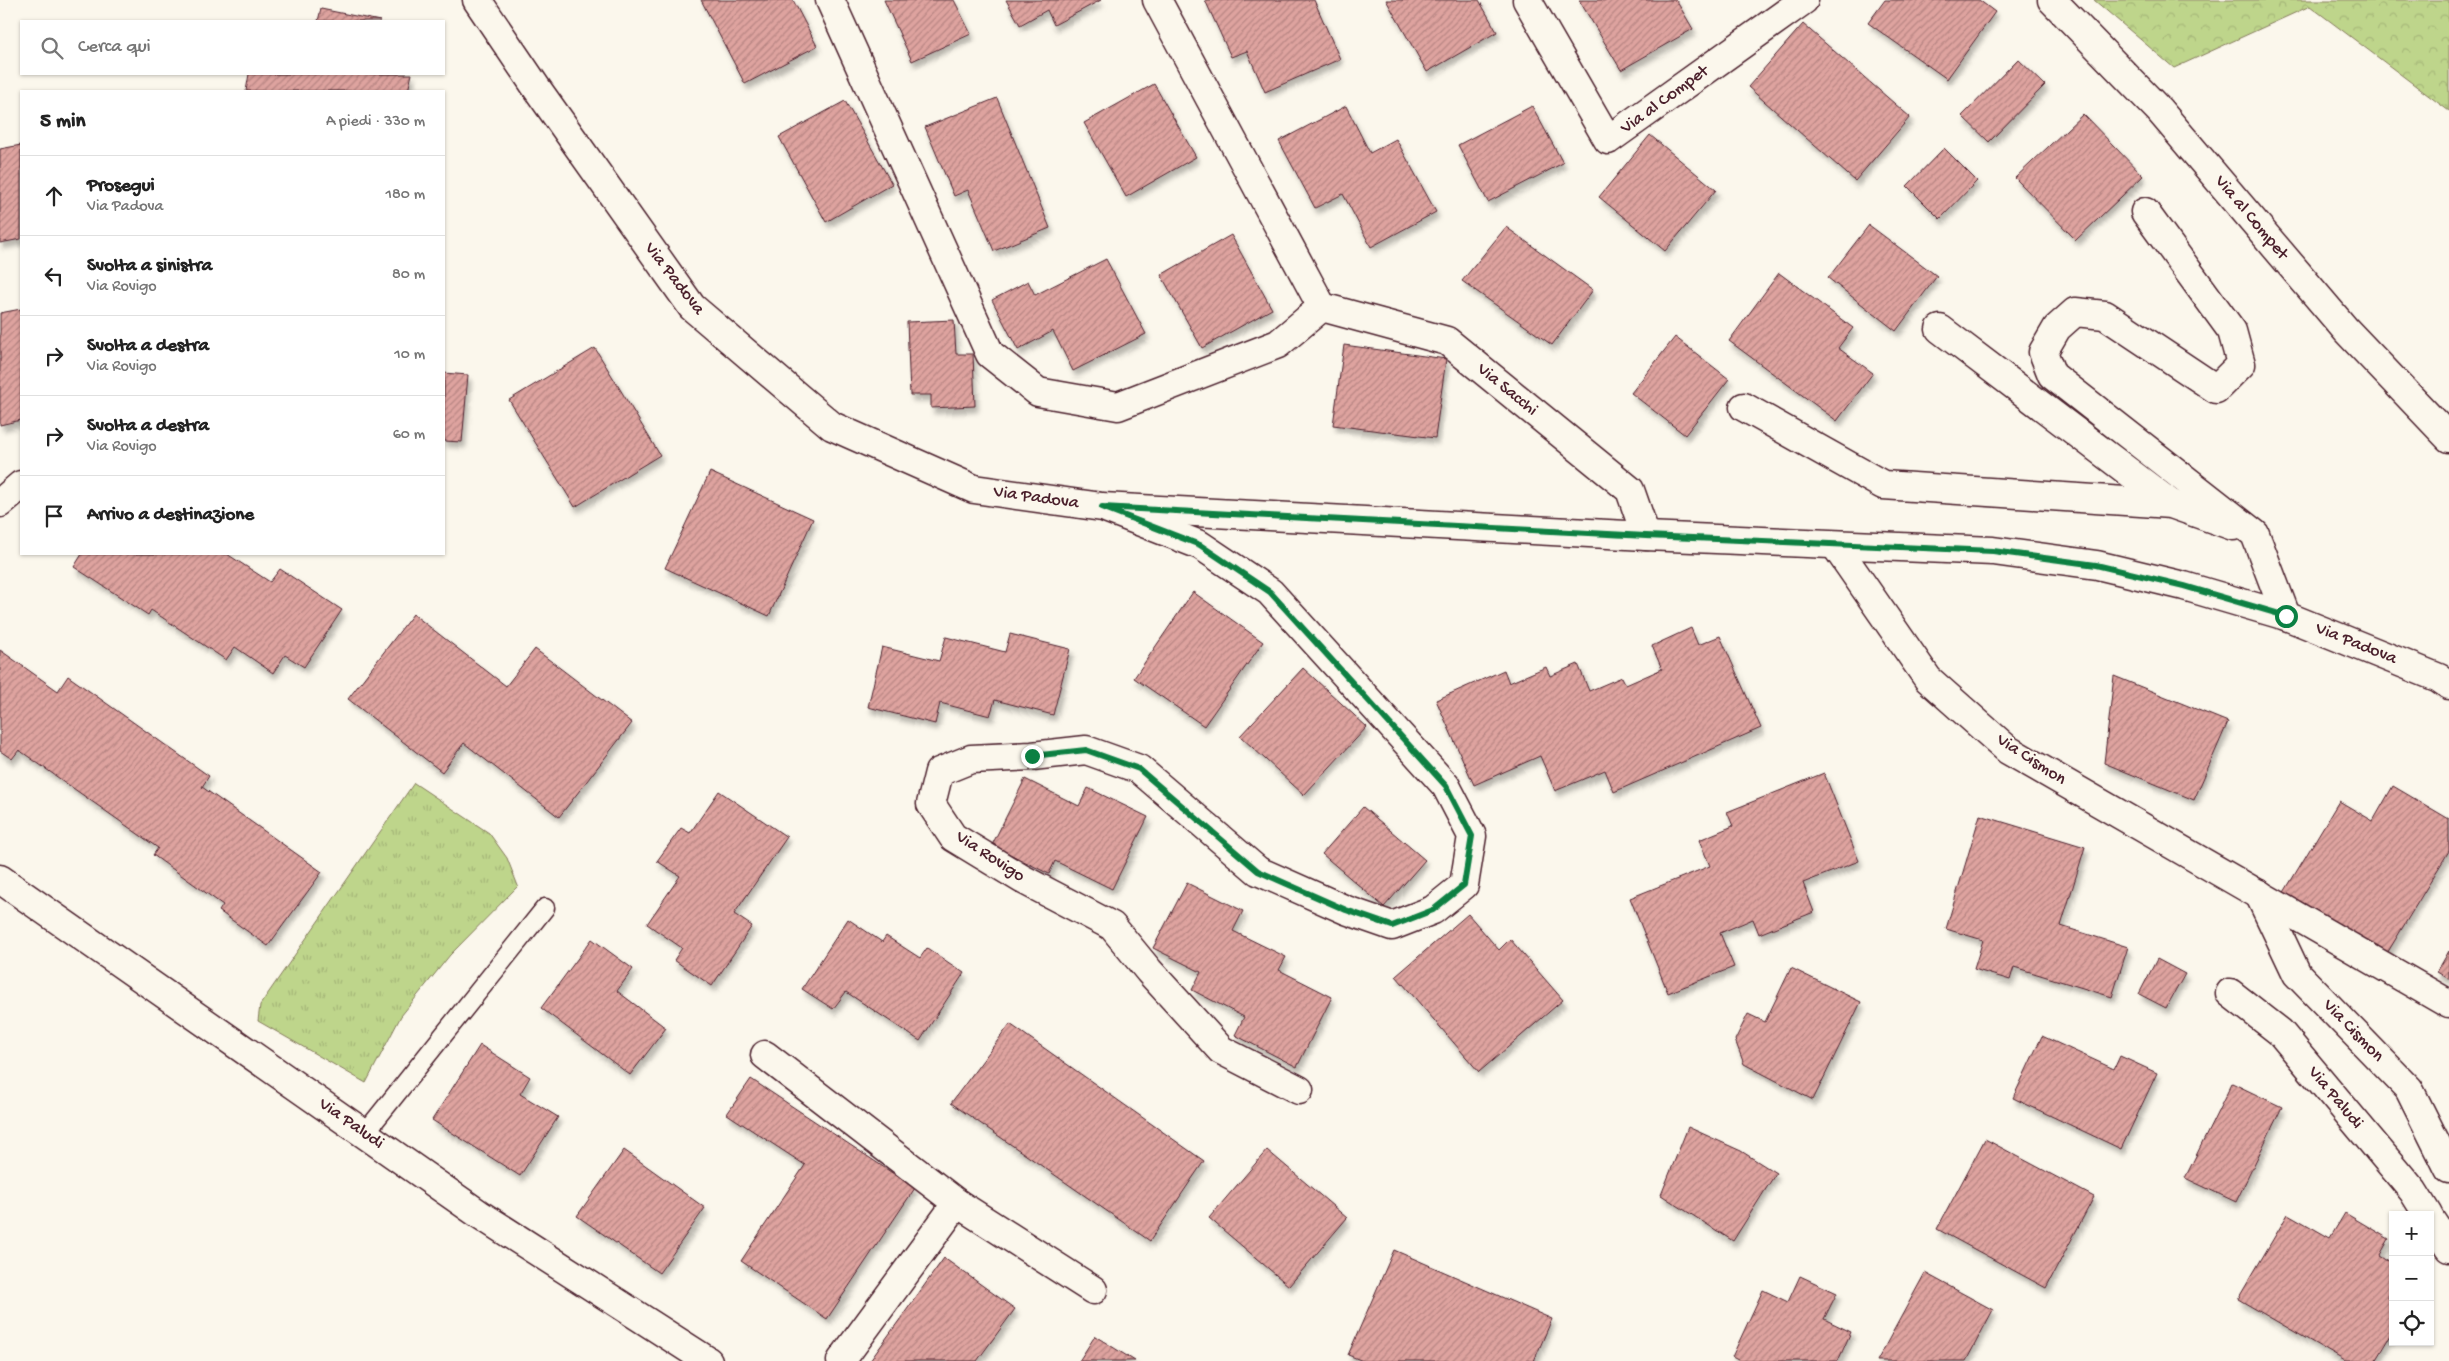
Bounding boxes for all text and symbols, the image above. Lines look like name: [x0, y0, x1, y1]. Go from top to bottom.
search box: [20, 20, 445, 75]
icon: search: [38, 34, 66, 62]
text: Cerca qui: [78, 36, 151, 59]
street label: Via al Compet: [1616, 60, 1714, 140]
text: 5 min: [40, 110, 85, 135]
text: A piedi · 330 m: [326, 113, 425, 132]
street label: Via al Compet: [2209, 171, 2293, 266]
text: Prosegui: [87, 175, 155, 198]
icon: ahead: [40, 182, 68, 210]
text: 180 m: [386, 186, 425, 205]
text: Via Padova: [87, 198, 163, 217]
street label: Via Padova: [639, 238, 709, 320]
text: Svolta a sinistra: [87, 255, 212, 278]
icon: left: [40, 262, 68, 290]
text: 80 m: [392, 266, 425, 285]
text: Via Rovigo: [87, 278, 157, 297]
text: Svolta a destra: [87, 335, 209, 358]
icon: right: [40, 342, 68, 370]
text: 10 m: [394, 346, 425, 365]
text: Via Rovigo: [87, 358, 157, 377]
street label: Via Sacchi: [1472, 358, 1542, 421]
text: Svolta a destra: [87, 415, 209, 438]
icon: right: [40, 422, 68, 450]
text: 60 m: [393, 426, 425, 445]
text: Via Rovigo: [87, 438, 157, 457]
street label: Via Padova: [991, 481, 1081, 515]
icon: arrive: [40, 502, 68, 530]
text: Arrivo a destinazione: [87, 504, 254, 527]
route start: [2275, 605, 2298, 628]
street label: Via Padova: [2311, 618, 2401, 670]
street label: Via Cismon: [1991, 729, 2070, 791]
route end: [1021, 745, 1044, 768]
street label: Via Rovigo: [951, 826, 1029, 887]
street label: Via Cismon: [2317, 995, 2388, 1067]
street label: Via Paludi: [2302, 1062, 2367, 1134]
street label: Via Paludi: [313, 1093, 388, 1154]
map controls: [2389, 1211, 2434, 1346]
button: +: [2389, 1211, 2434, 1256]
button: −: [2389, 1256, 2434, 1301]
button: locate: [2389, 1301, 2434, 1346]

